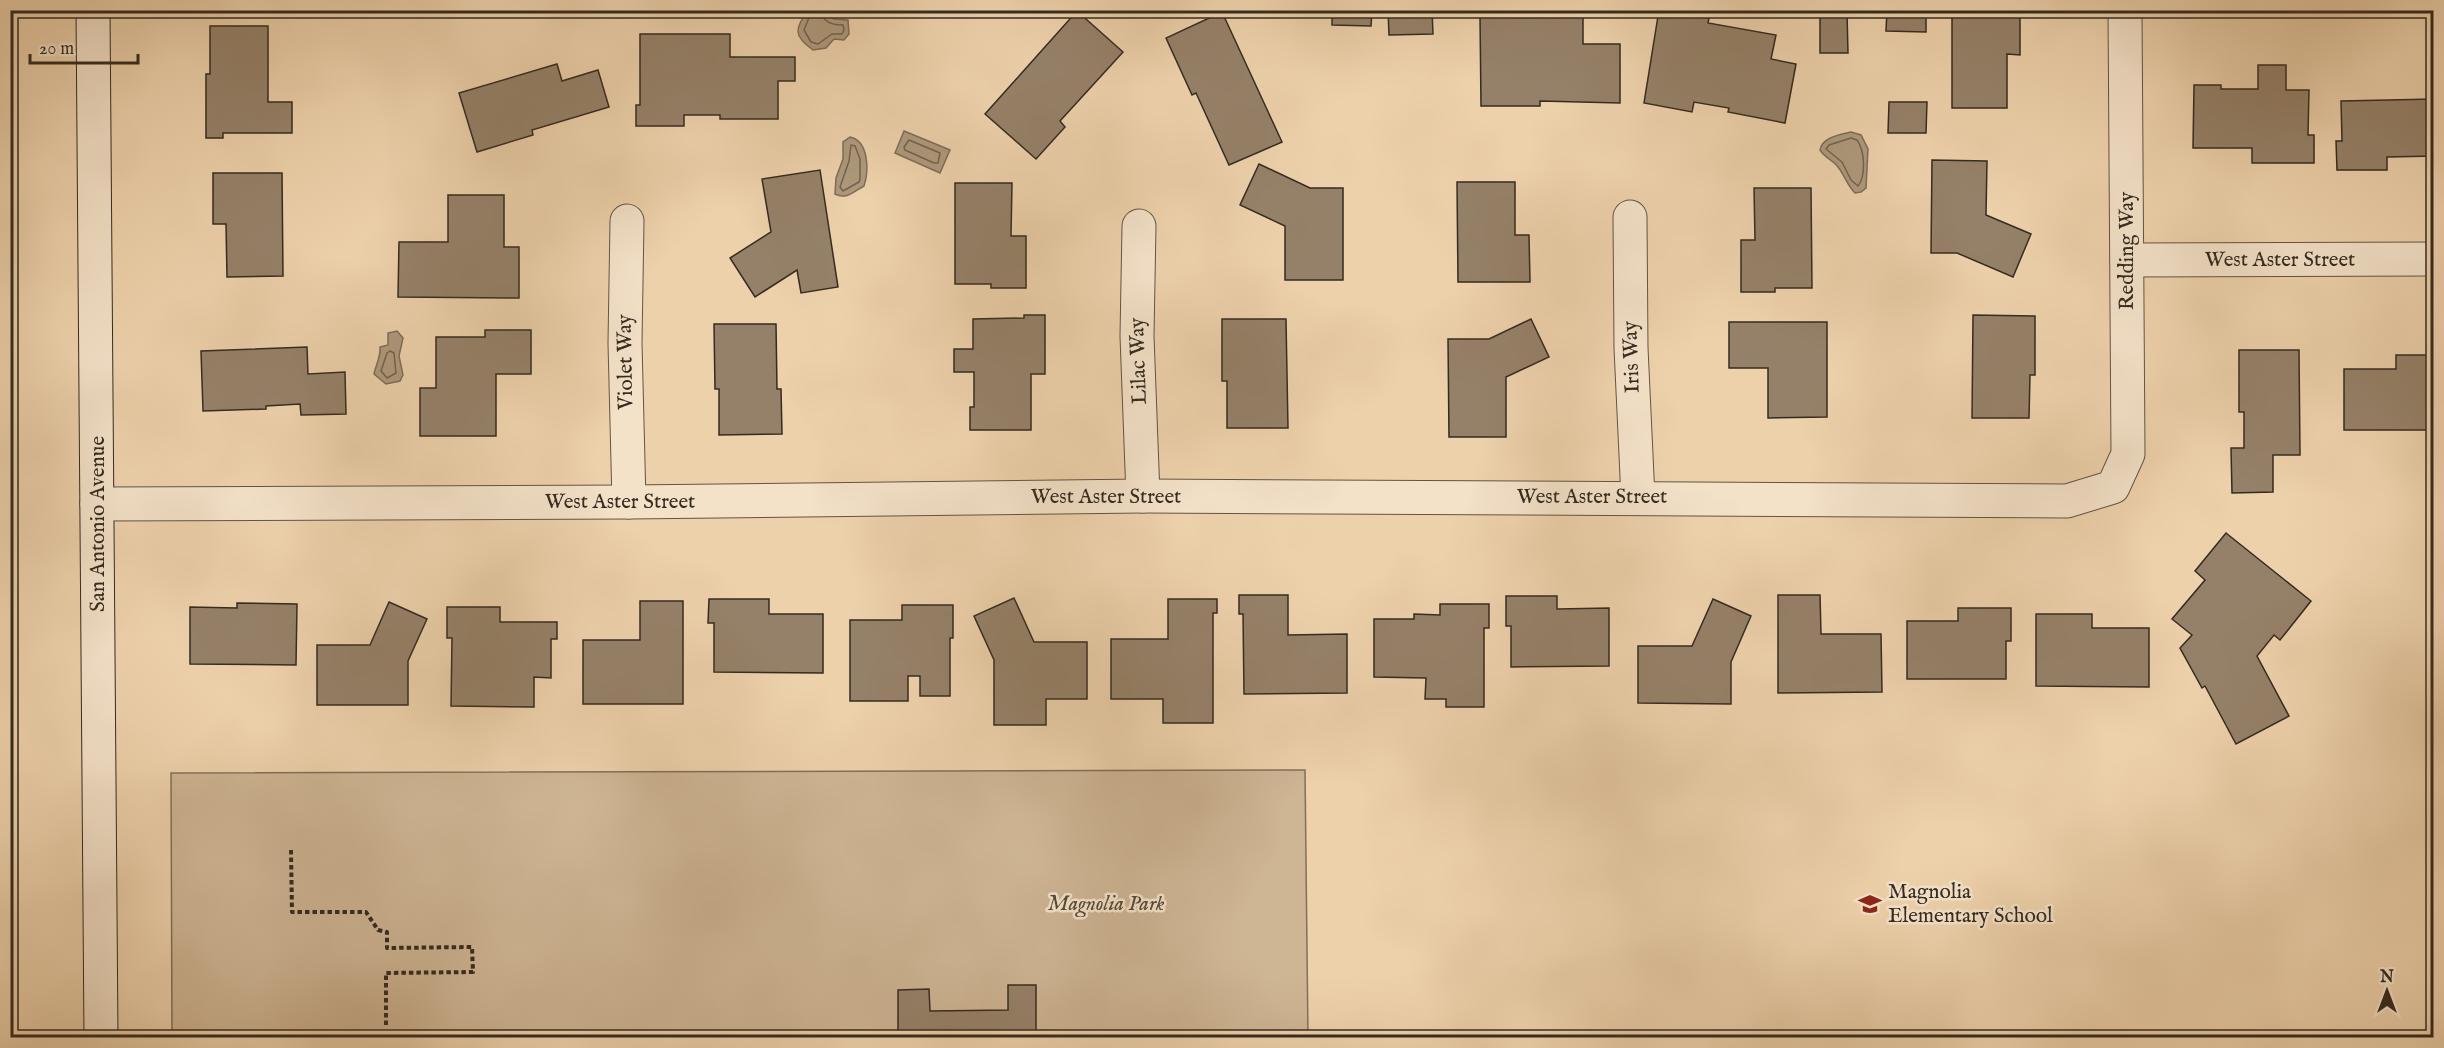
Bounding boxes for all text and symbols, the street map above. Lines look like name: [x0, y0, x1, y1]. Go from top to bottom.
scale bar: [30, 27, 138, 65]
text: 20 m: [39, 38, 74, 61]
street label: Redding Way: [2114, 191, 2141, 310]
street label: West Aster Street: [2205, 247, 2355, 274]
street label: Violet Way: [612, 313, 640, 411]
street label: Lilac Way: [1124, 316, 1154, 405]
street label: Iris Way: [1617, 320, 1647, 394]
street label: San Antonio Avenue: [85, 436, 112, 612]
street label: West Aster Street: [1031, 484, 1181, 511]
street label: West Aster Street: [1517, 484, 1667, 511]
street label: West Aster Street: [545, 489, 695, 516]
place label: Magnolia Elementary School: [1888, 879, 2053, 930]
park label: Magnolia Park: [1048, 891, 1165, 918]
school or university icon: Magnolia Elementary School: [1857, 891, 1883, 917]
north arrow: [2357, 961, 2417, 1021]
text: N: [2379, 968, 2394, 988]

